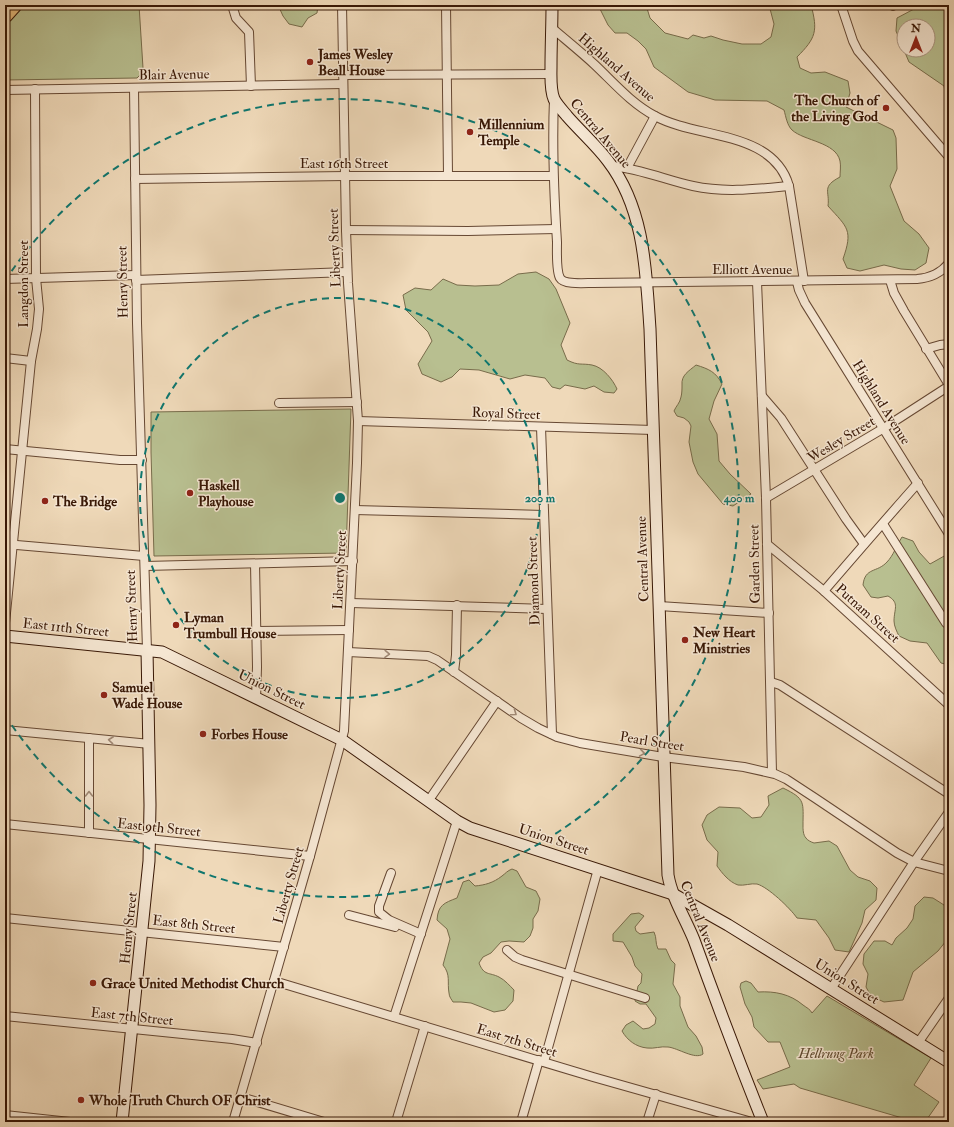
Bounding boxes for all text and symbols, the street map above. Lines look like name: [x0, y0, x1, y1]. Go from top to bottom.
north arrow: [896, 18, 936, 58]
text: N: [910, 22, 922, 35]
street label: Highland Avenue: [575, 29, 659, 105]
place label: James Wesley Beall House: [317, 46, 394, 79]
marker: James Wesley Beall House: [305, 57, 315, 67]
street label: Blair Avenue: [138, 65, 210, 84]
place label: The Church of the Living God: [791, 92, 880, 126]
street label: Central Avenue: [567, 95, 635, 172]
marker: The Church of the Living God: [881, 103, 891, 113]
place label: Millennium Temple: [477, 116, 545, 150]
marker: Millennium Temple: [465, 127, 475, 137]
street label: East 16th Street: [300, 155, 389, 172]
street label: Liberty Street: [325, 208, 345, 288]
street label: Langdon Street: [15, 240, 32, 328]
street label: Henry Street: [113, 245, 133, 318]
street label: Elliott Avenue: [712, 261, 792, 278]
street label: Highland Avenue: [849, 357, 914, 448]
street label: Royal Street: [471, 404, 541, 424]
street label: Wesley Street: [804, 412, 879, 468]
place label: Haskell Playhouse: [198, 477, 254, 511]
marker: Haskell Playhouse: [185, 488, 195, 498]
centre of rings: [333, 491, 347, 505]
text: 200 m: [525, 491, 556, 506]
text: 400 m: [723, 491, 755, 506]
place label: The Bridge: [52, 493, 117, 511]
marker: The Bridge: [40, 496, 50, 506]
street label: Central Avenue: [633, 516, 652, 602]
street label: Garden Street: [745, 524, 764, 604]
street label: Liberty Street: [329, 530, 351, 610]
street label: Diamond Street: [523, 536, 544, 626]
street label: Henry Street: [122, 569, 142, 642]
street label: Putnam Street: [832, 580, 904, 647]
place label: Lyman Trumbull House: [183, 609, 276, 642]
street label: East 11th Street: [22, 615, 110, 641]
marker: Lyman Trumbull House: [171, 620, 181, 630]
place label: New Heart Ministries: [692, 624, 756, 657]
marker: New Heart Ministries: [680, 635, 690, 645]
one-way arrow: [384, 649, 390, 658]
street label: Union Street: [235, 666, 309, 713]
place label: Samuel Wade House: [111, 679, 183, 712]
marker: Samuel Wade House: [99, 690, 109, 700]
one-way arrow: [509, 708, 516, 715]
place label: Forbes House: [211, 726, 288, 743]
street label: Pearl Street: [619, 728, 686, 755]
marker: Forbes House: [198, 729, 208, 739]
one-way arrow: [108, 736, 114, 745]
one-way arrow: [639, 748, 645, 757]
one-way arrow: [85, 791, 93, 797]
street label: East 9th Street: [116, 815, 202, 840]
street label: Union Street: [517, 820, 592, 859]
street label: Liberty Street: [269, 844, 309, 926]
street label: Central Avenue: [677, 878, 725, 964]
street label: Henry Street: [116, 891, 142, 965]
street label: East 8th Street: [152, 912, 237, 937]
street label: Union Street: [811, 955, 883, 1008]
place label: Grace United Methodist Church: [101, 975, 285, 992]
marker: Grace United Methodist Church: [88, 978, 98, 988]
street label: East 7th Street: [90, 1004, 175, 1029]
street label: East 7th Street: [475, 1020, 560, 1061]
park label: Hellrung Park: [797, 1045, 874, 1062]
place label: Whole Truth Church OF Christ: [88, 1092, 271, 1109]
marker: Whole Truth Church OF Christ: [76, 1095, 86, 1105]

